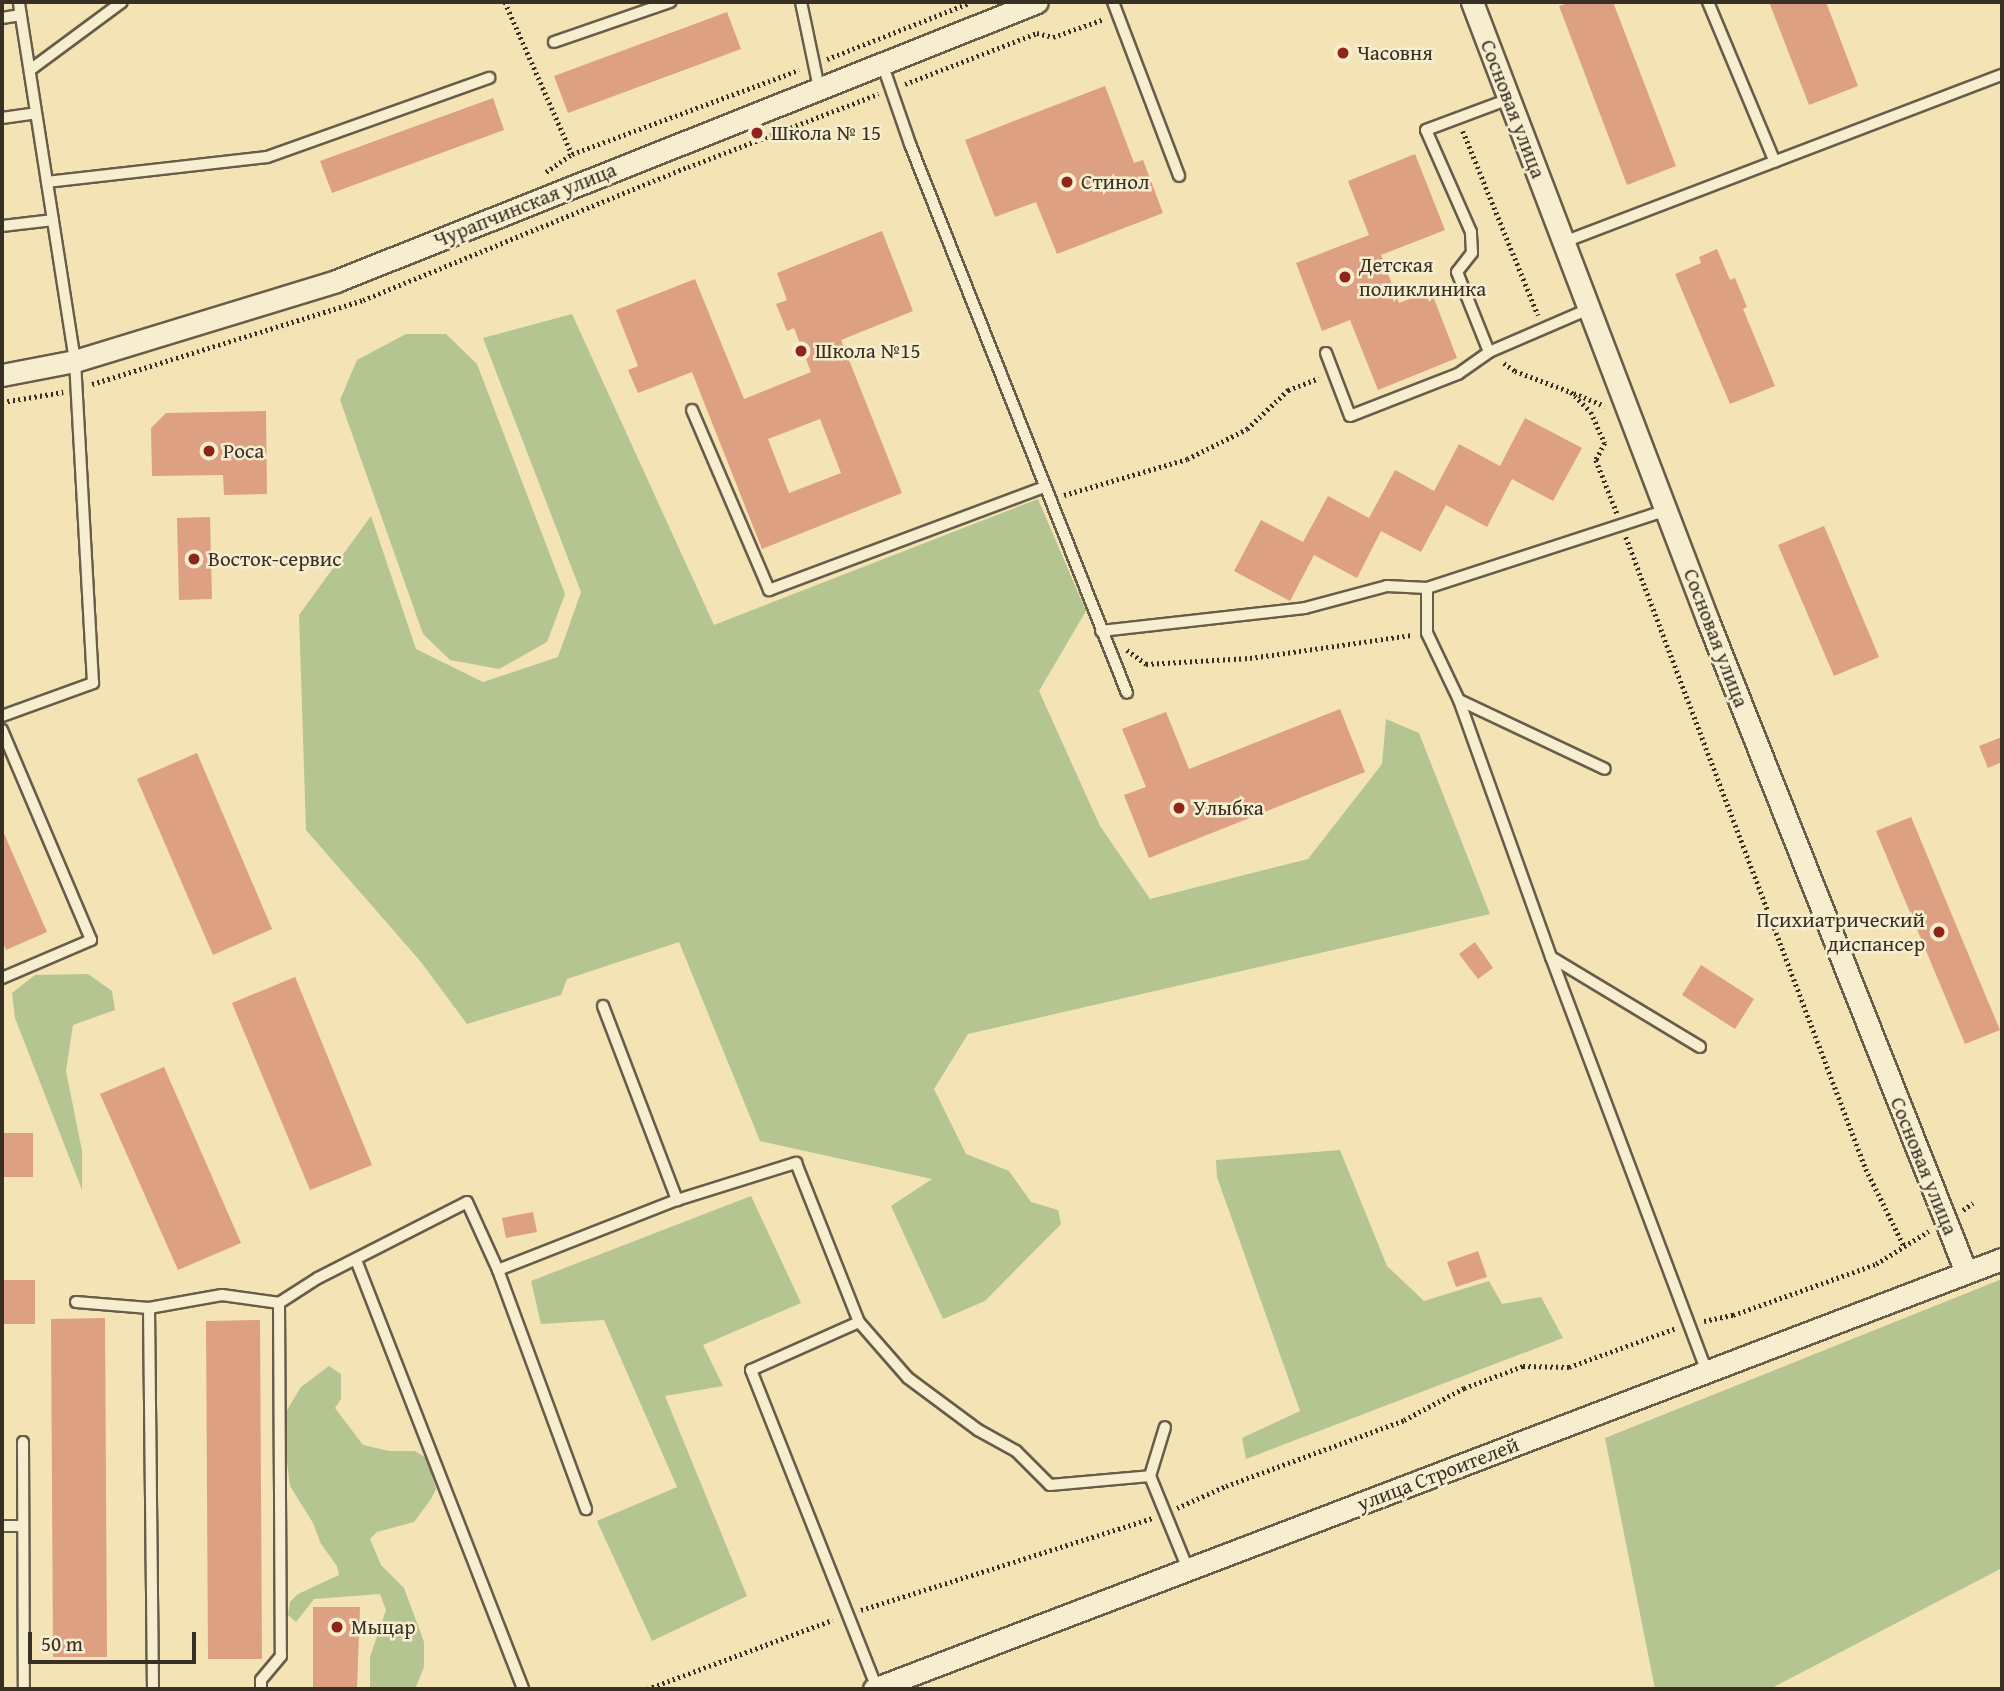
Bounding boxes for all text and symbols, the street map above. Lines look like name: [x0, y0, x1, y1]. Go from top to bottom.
street label: Сосновая улица: [1475, 36, 1551, 182]
place label: Часовня: [1357, 40, 1433, 66]
marker: Часовня: [1335, 45, 1351, 61]
place label: Школа № 15: [771, 120, 881, 146]
marker: Школа № 15: [749, 125, 765, 141]
street label: Чурапчинская улица: [430, 157, 620, 253]
place label: Стинол: [1081, 169, 1149, 195]
marker: Стинол: [1059, 174, 1075, 190]
place label: Детская поликлиника: [1359, 252, 1486, 302]
marker: Детская поликлиника: [1337, 269, 1353, 285]
place label: Школа №15: [815, 338, 921, 364]
marker: Школа №15: [793, 343, 809, 359]
place label: Роса: [223, 438, 264, 464]
marker: Роса: [201, 443, 217, 459]
place label: Восток-сервис: [208, 546, 342, 572]
marker: Восток-сервис: [186, 551, 202, 567]
street label: Сосновая улица: [1678, 565, 1754, 711]
place label: Улыбка: [1193, 795, 1264, 821]
marker: Улыбка: [1171, 800, 1187, 816]
place label: Психиатрический диспансер: [1756, 907, 1925, 957]
marker: Психиатрический диспансер: [1931, 924, 1947, 940]
street label: Сосновая улица: [1885, 1093, 1963, 1239]
street label: улица Строителей: [1354, 1432, 1522, 1516]
place label: Мыцар: [351, 1614, 415, 1640]
scale bar: [32, 1618, 200, 1662]
marker: Мыцар: [329, 1619, 345, 1635]
text: 50 m: [41, 1628, 83, 1659]

